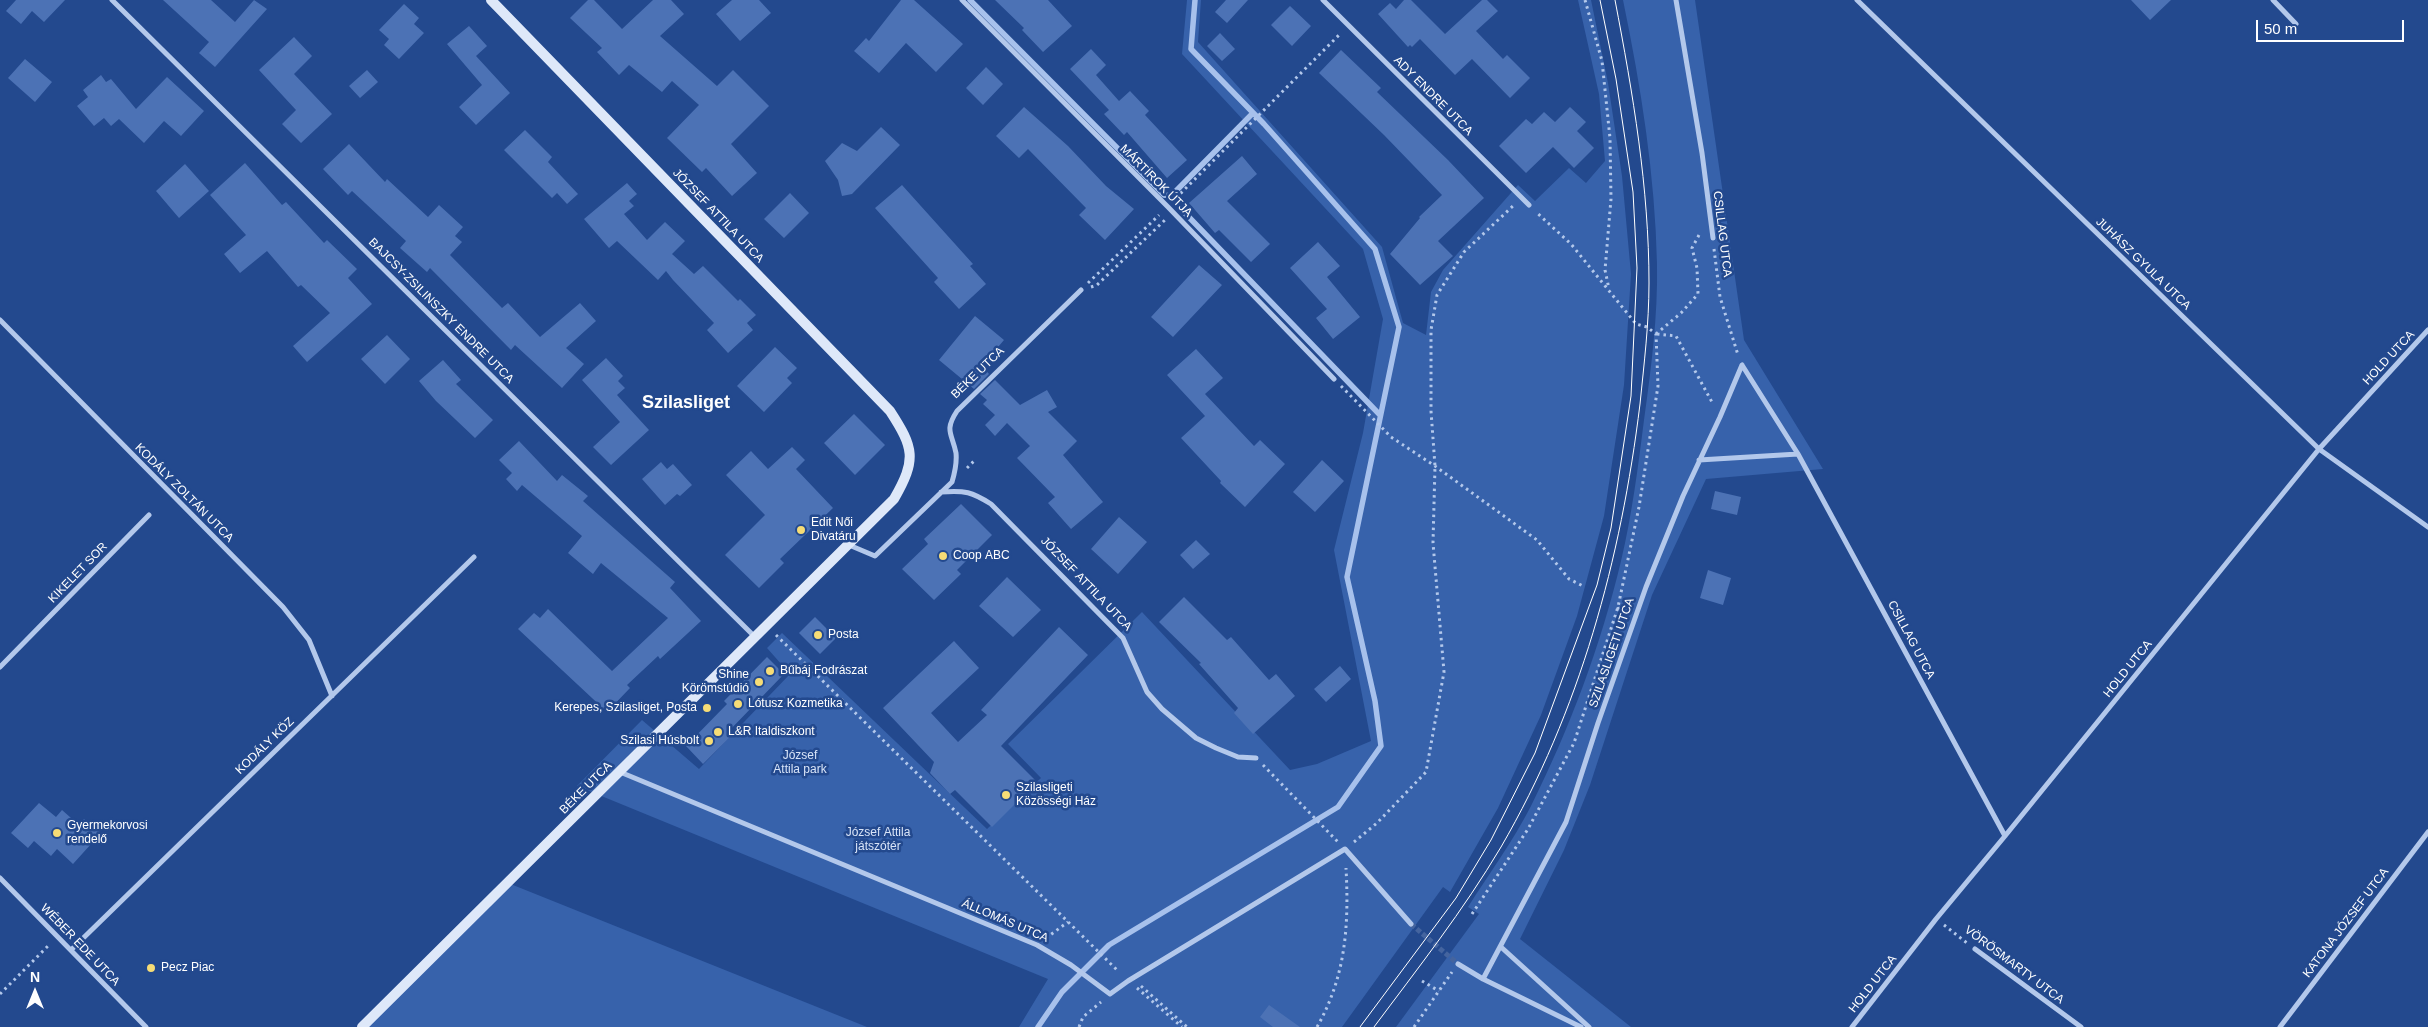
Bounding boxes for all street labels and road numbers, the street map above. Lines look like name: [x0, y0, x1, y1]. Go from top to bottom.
street label: ADY ENDRE UTCA: [1390, 53, 1476, 139]
street label: MÁRTÍROK ÚTJA: [1117, 142, 1195, 220]
street label: JÓZSEF ATTILA UTCA: [669, 166, 767, 266]
street label: CSILLAG UTCA: [1710, 190, 1734, 278]
street label: JUHÁSZ GYULA UTCA: [2092, 215, 2194, 313]
street label: BAJCSY-ZSILINSZKY ENDRE UTCA: [365, 235, 517, 387]
street label: HOLD UTCA: [2360, 328, 2418, 388]
street label: BÉKE UTCA: [949, 344, 1007, 402]
street label: KODÁLY ZOLTÁN UTCA: [132, 441, 236, 545]
street label: JÓZSEF ATTILA UTCA: [1037, 534, 1135, 634]
street label: KIKELET SOR: [45, 540, 111, 606]
street label: SZILASLIGETI UTCA: [1586, 596, 1638, 710]
street label: CSILLAG UTCA: [1884, 598, 1938, 682]
street label: HOLD UTCA: [2101, 638, 2155, 700]
street label: KODÁLY KÖZ: [233, 714, 297, 778]
street label: BÉKE UTCA: [557, 759, 615, 817]
street label: KATONA JÓZSEF UTCA: [2300, 865, 2392, 981]
street label: ÁLLOMÁS UTCA: [960, 896, 1050, 946]
street label: WÉBER EDE UTCA: [37, 901, 123, 989]
street label: VÖRÖSMARTY UTCA: [1961, 923, 2067, 1007]
street label: HOLD UTCA: [1846, 952, 1900, 1016]

